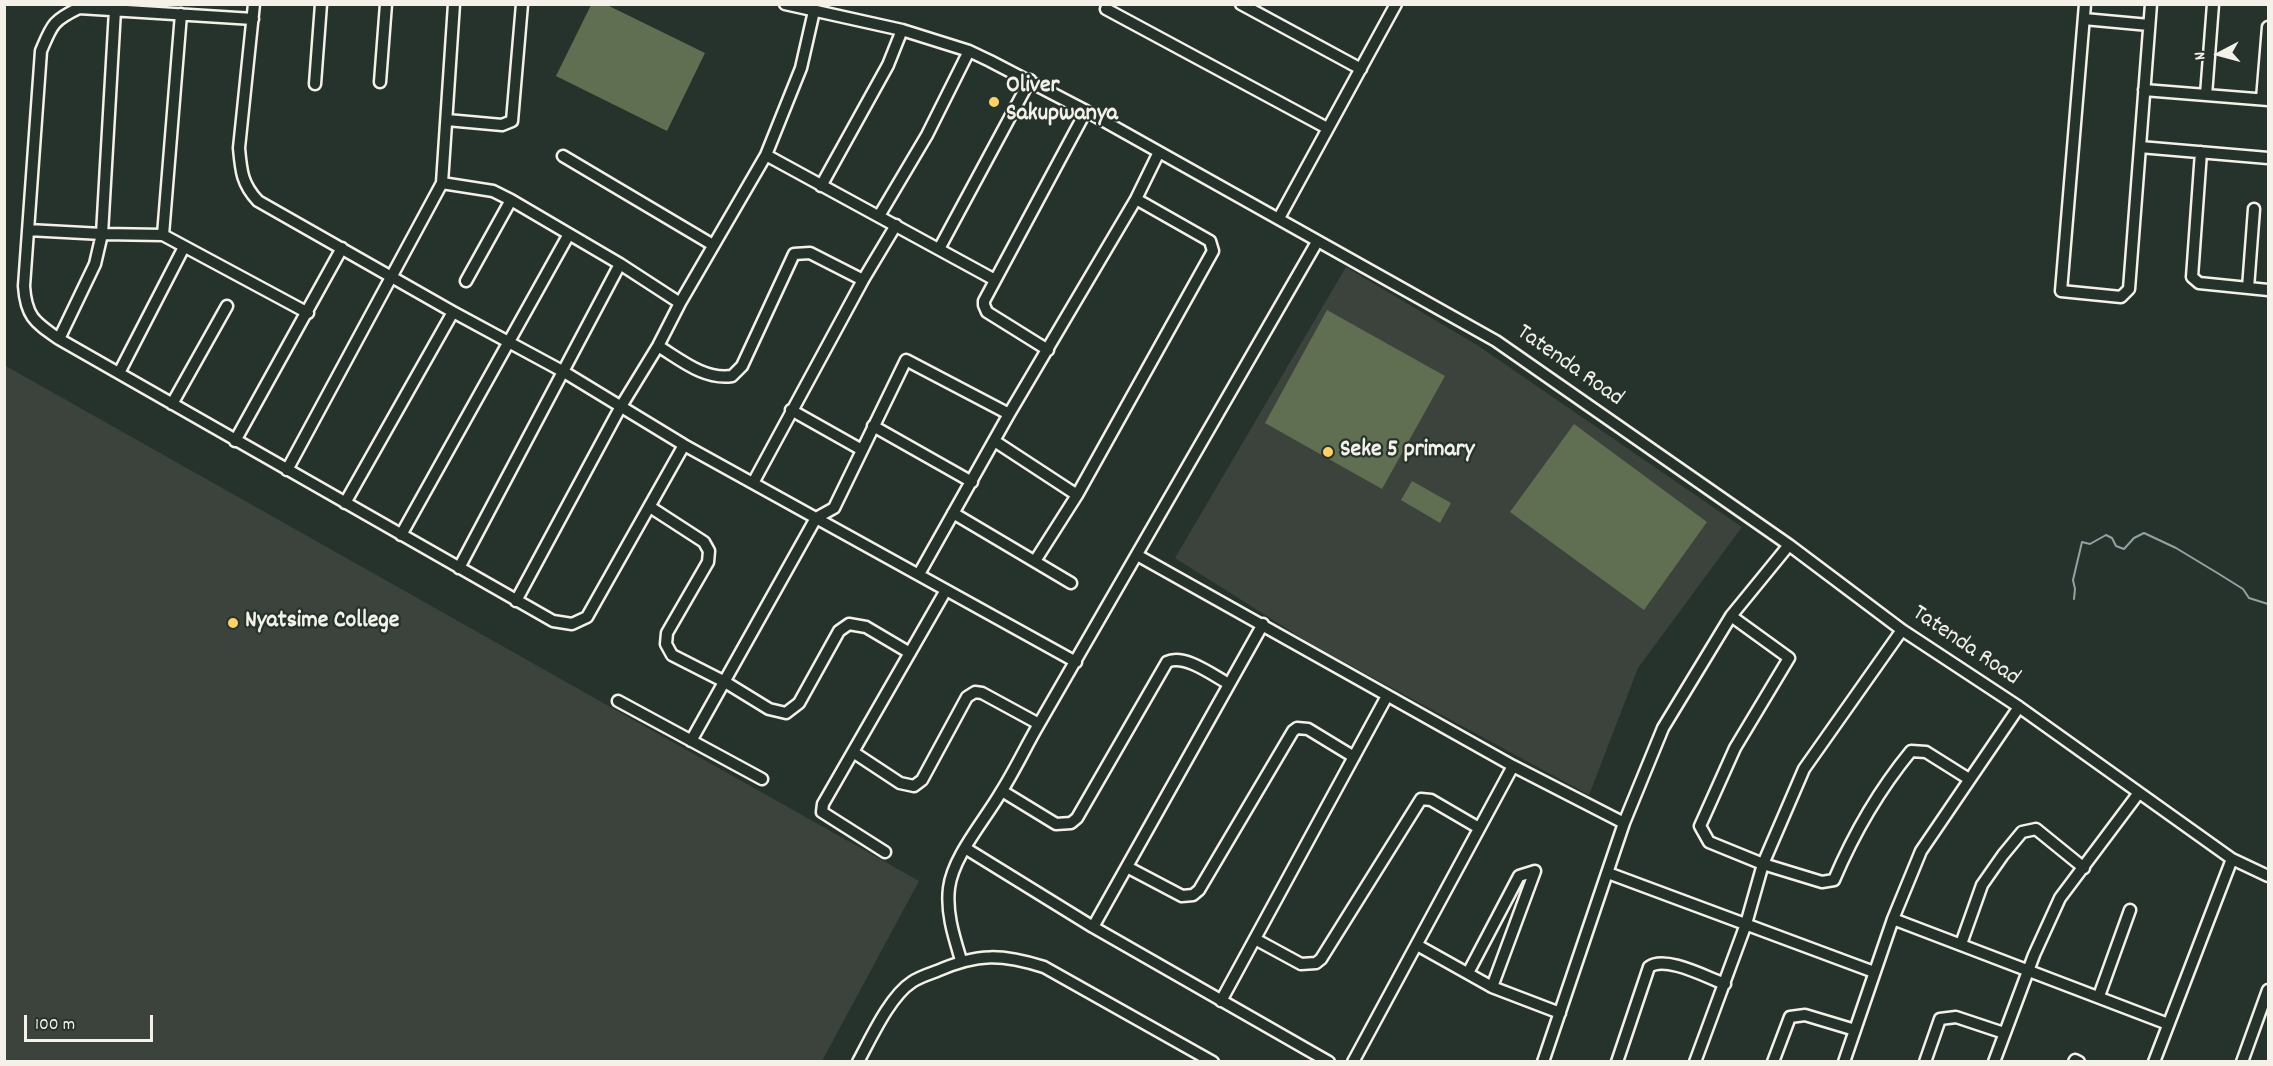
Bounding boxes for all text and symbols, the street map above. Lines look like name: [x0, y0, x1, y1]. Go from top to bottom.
north arrow: [2189, 24, 2249, 84]
text: N: [2189, 51, 2212, 61]
place label: Oliver Sakupwanya: [1006, 74, 1118, 130]
marker: Oliver Sakupwanya: [987, 95, 1001, 109]
street label: Tatenda Road: [1510, 320, 1628, 414]
place label: Seke 5 primary: [1340, 438, 1474, 466]
marker: Seke 5 primary: [1321, 445, 1335, 459]
street label: Tatenda Road: [1905, 600, 2025, 694]
place label: Nyatsime College: [245, 609, 399, 637]
marker: Nyatsime College: [226, 616, 240, 630]
scale bar: [27, 1003, 156, 1041]
text: 100 m: [35, 1013, 75, 1038]

